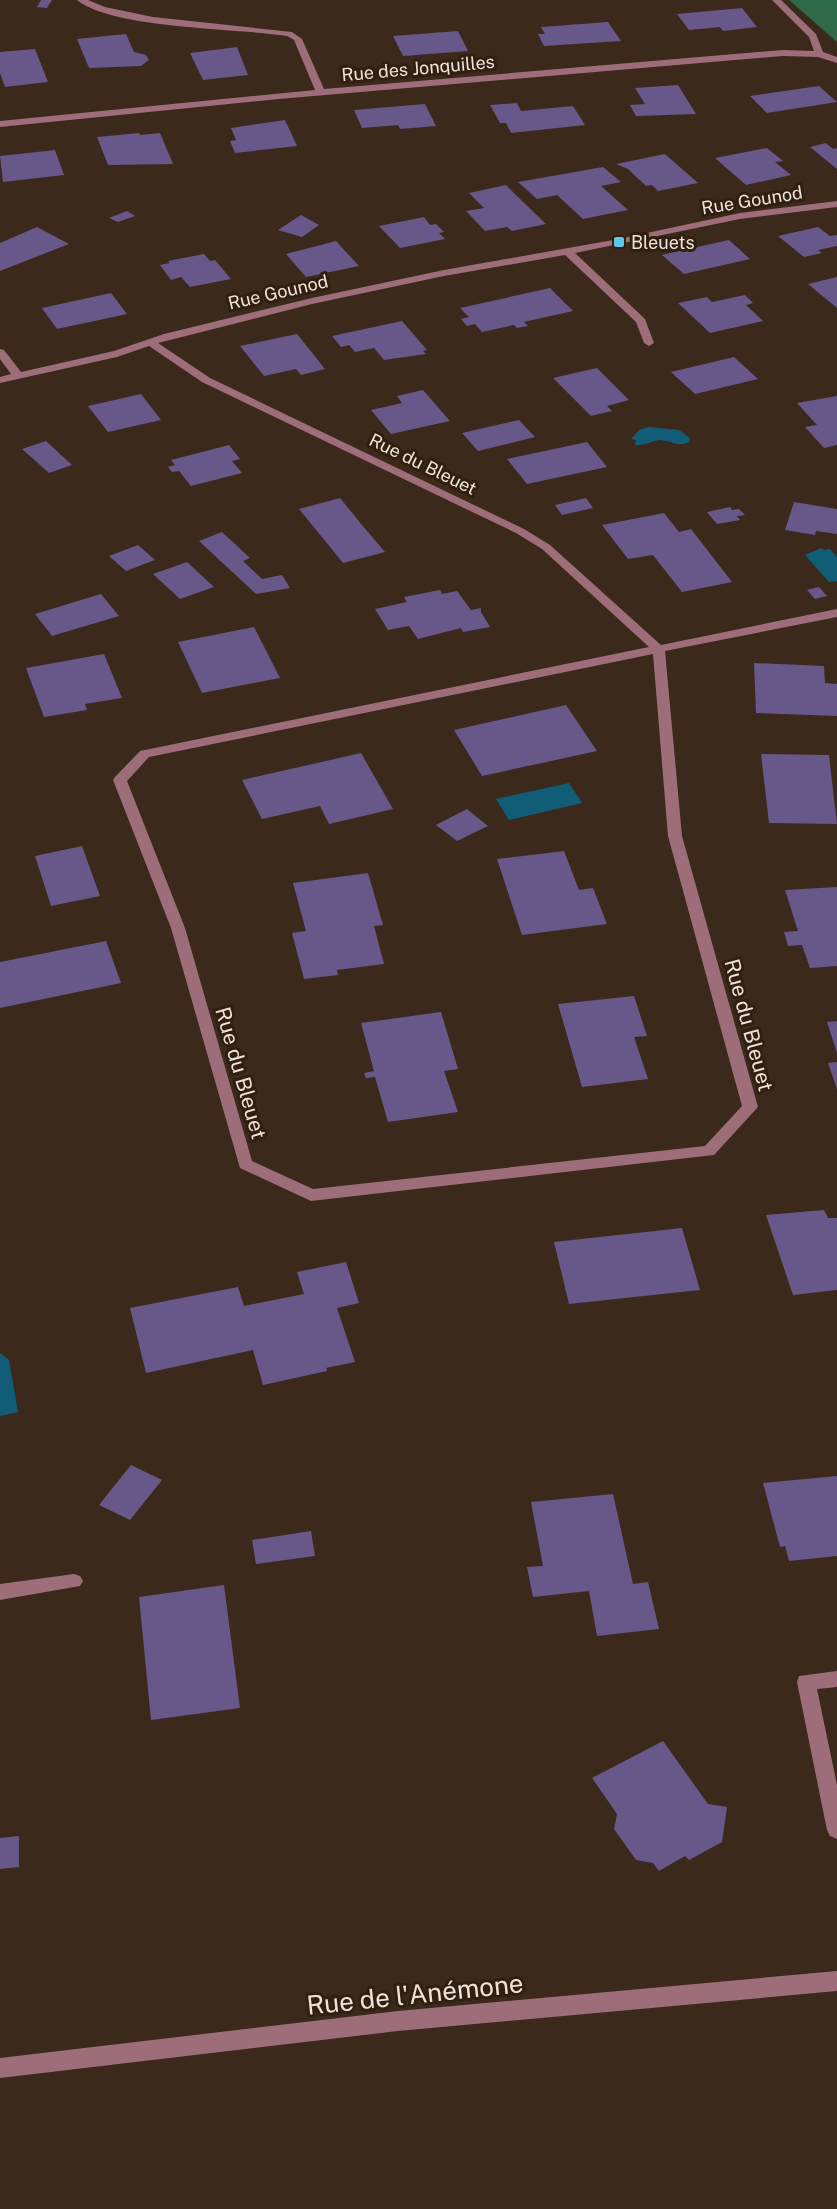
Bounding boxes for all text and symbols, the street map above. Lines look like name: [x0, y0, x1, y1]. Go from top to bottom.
street label: Rue des Jonquilles: [340, 51, 496, 85]
street label: Rue Gounod: [700, 182, 804, 218]
place label: Bleuets: [631, 232, 695, 253]
marker: Bleuets: [612, 235, 626, 249]
street label: Rue Gounod: [226, 270, 330, 314]
street label: Rue du Bleuet: [366, 429, 480, 499]
street label: Rue du Bleuet: [719, 956, 779, 1094]
street label: Rue du Bleuet: [210, 1004, 272, 1142]
street label: Rue de l'Anémone: [305, 1967, 525, 2021]

